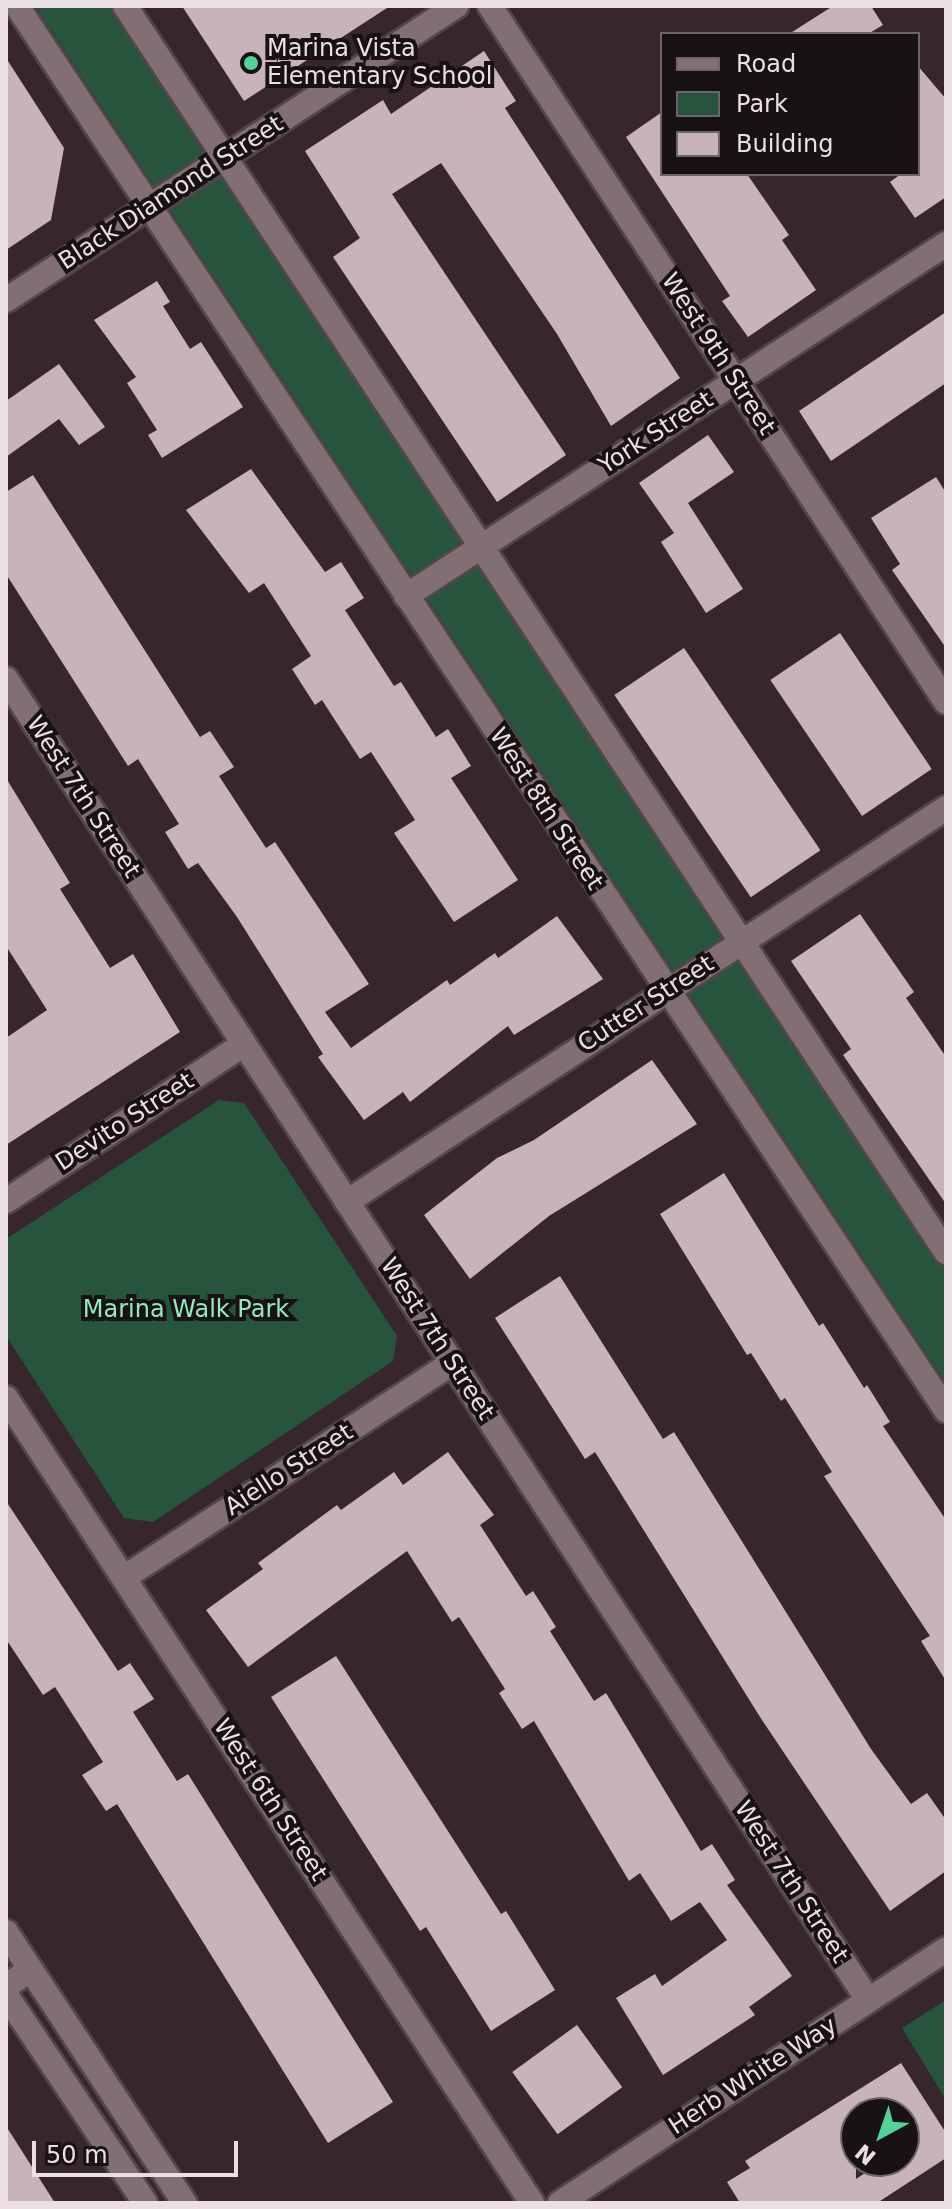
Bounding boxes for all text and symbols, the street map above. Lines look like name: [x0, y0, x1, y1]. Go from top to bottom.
legend: [660, 32, 920, 176]
place label: Marina Vista Elementary School: [267, 35, 492, 91]
text: Road: [736, 50, 796, 78]
marker: Marina Vista Elementary School: [242, 54, 260, 72]
text: Park: [736, 90, 788, 118]
street label: Black Diamond Street: [54, 110, 288, 276]
text: Building: [736, 130, 833, 158]
street label: West 9th Street: [655, 268, 781, 440]
street label: York Street: [593, 385, 719, 481]
street label: West 7th Street: [20, 711, 146, 883]
street label: West 8th Street: [483, 723, 609, 895]
street label: Cutter Street: [573, 949, 719, 1059]
street label: Devito Street: [51, 1067, 199, 1177]
street label: West 7th Street: [374, 1253, 500, 1425]
park label: Marina Walk Park: [83, 1296, 289, 1324]
street label: Aiello Street: [220, 1418, 358, 1522]
street label: West 6th Street: [207, 1714, 333, 1886]
street label: West 7th Street: [728, 1796, 854, 1968]
street label: Herb White Way: [664, 2011, 842, 2141]
north arrow: [840, 2097, 920, 2177]
scale bar: [36, 2125, 242, 2175]
text: N: [850, 2139, 881, 2170]
text: 50 m: [46, 2141, 108, 2169]

